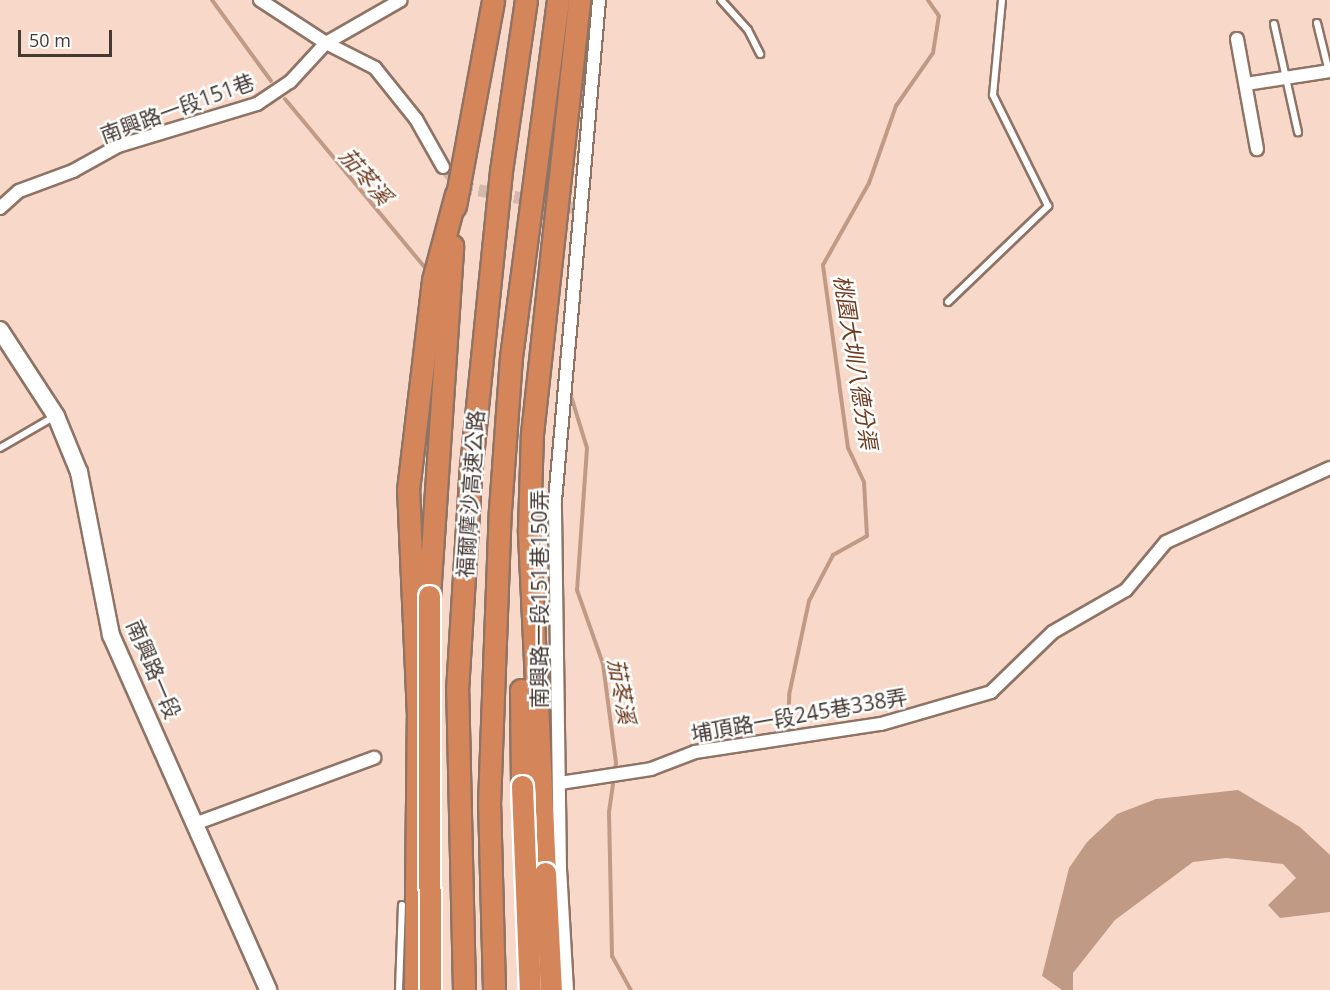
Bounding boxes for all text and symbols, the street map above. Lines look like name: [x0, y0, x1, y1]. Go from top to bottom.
scale bar: [21, 18, 116, 56]
text: 50 m: [29, 28, 71, 52]
street label: 南興路一段151巷: [97, 68, 257, 148]
water label: 茄苳溪: [334, 142, 398, 210]
water label: 桃園大圳八德分渠: [829, 273, 883, 451]
street label: 福爾摩沙高速公路: [452, 409, 488, 579]
street label: 南興路一段151巷150弄: [526, 489, 552, 709]
street label: 南興路一段: [122, 616, 186, 722]
water label: 茄苳溪: [603, 656, 641, 726]
street label: 埔頂路一段245巷338弄: [689, 684, 909, 746]

